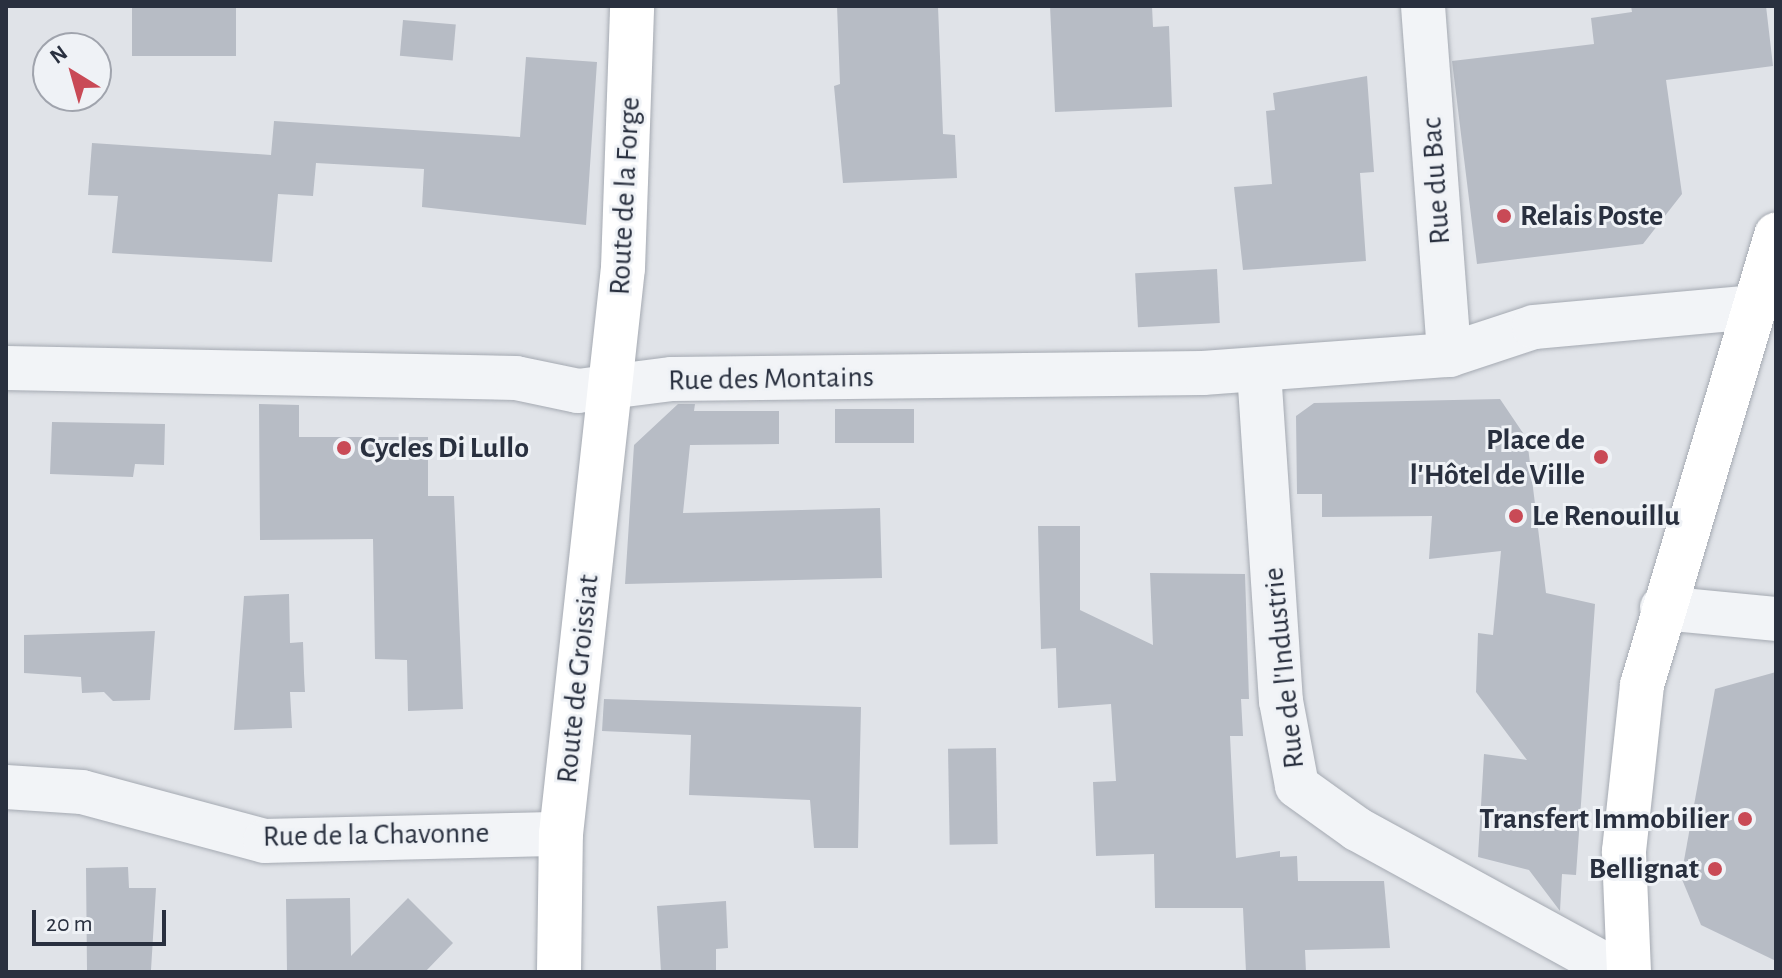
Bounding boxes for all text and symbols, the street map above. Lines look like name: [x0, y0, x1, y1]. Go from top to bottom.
north arrow: [32, 32, 112, 112]
text: N: [46, 41, 71, 68]
street label: Route de la Forge: [602, 96, 648, 296]
street label: Rue du Bac: [1414, 116, 1458, 246]
place label: Relais Poste: [1520, 198, 1663, 234]
marker: Relais Poste: [1495, 207, 1513, 225]
street label: Rue des Montains: [668, 359, 874, 399]
place label: Place de l'Hôtel de Ville: [1410, 422, 1585, 492]
place label: Cycles Di Lullo: [360, 430, 529, 466]
marker: Cycles Di Lullo: [335, 439, 353, 457]
marker: Place de l'Hôtel de Ville: [1592, 448, 1610, 466]
place label: Le Renouillu: [1532, 498, 1680, 534]
marker: Le Renouillu: [1507, 507, 1525, 525]
street label: Rue de l'Industrie: [1256, 566, 1312, 770]
street label: Route de Groissiat: [549, 573, 607, 785]
place label: Transfert Immobilier: [1479, 801, 1729, 837]
marker: Transfert Immobilier: [1736, 810, 1754, 828]
street label: Rue de la Chavonne: [262, 815, 490, 855]
place label: Bellignat: [1589, 851, 1699, 887]
marker: Bellignat: [1706, 860, 1724, 878]
scale bar: [36, 894, 170, 944]
text: 20 m: [46, 912, 93, 936]

